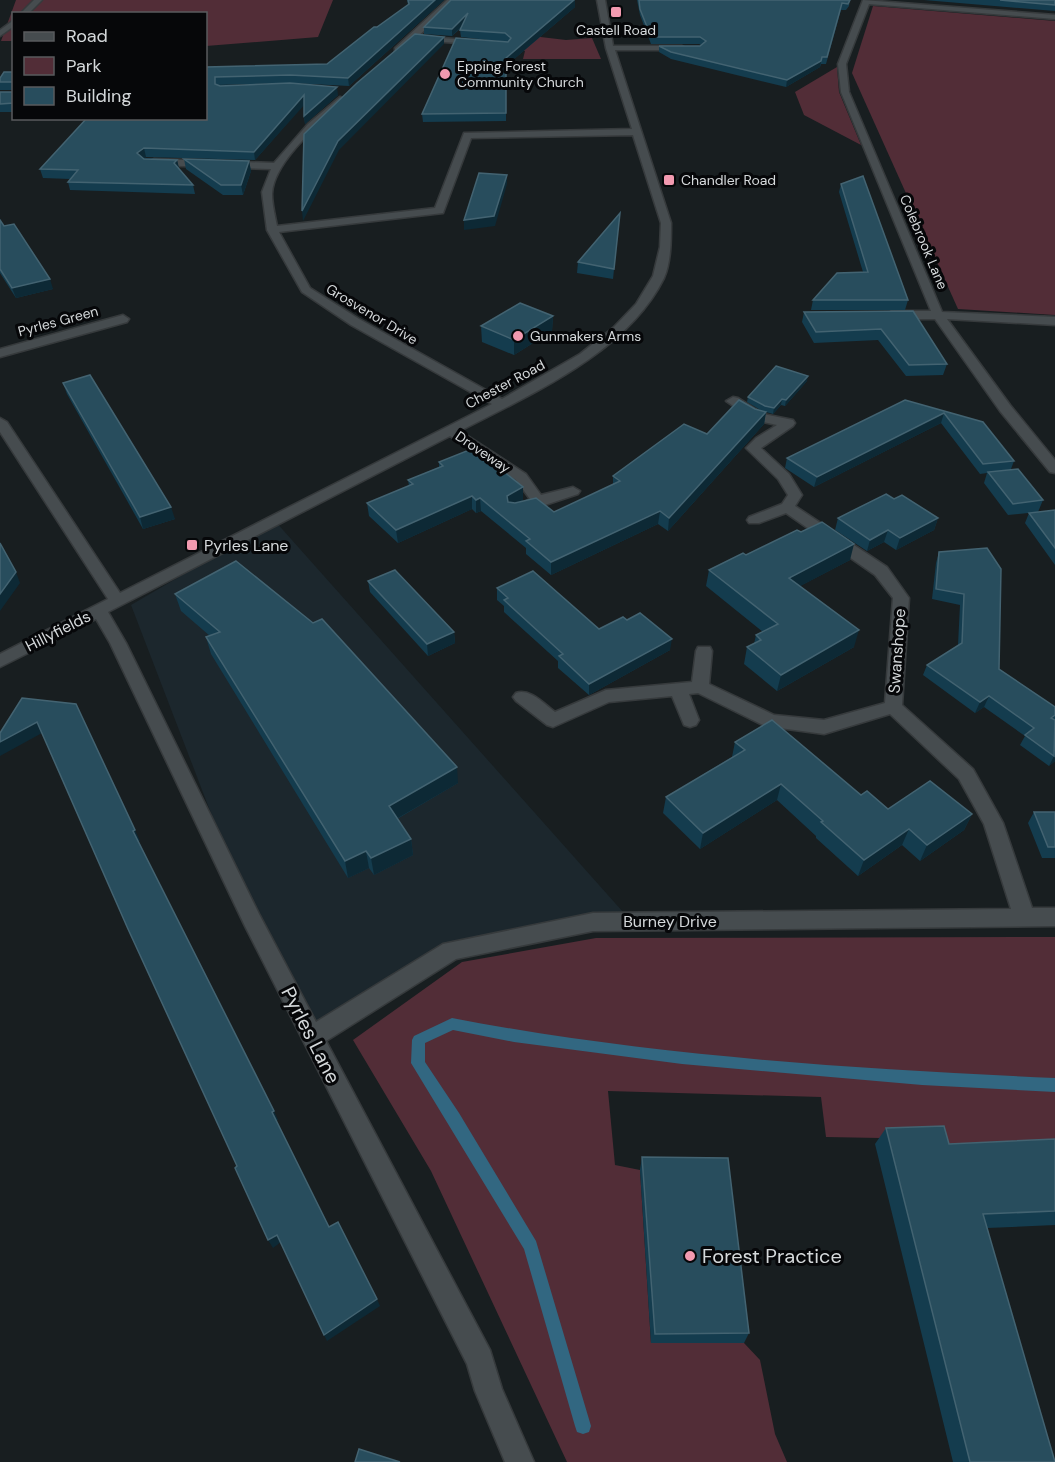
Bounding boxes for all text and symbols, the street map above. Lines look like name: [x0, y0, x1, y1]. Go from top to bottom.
marker: Castell Road: [609, 5, 623, 19]
legend: [12, 12, 207, 120]
place label: Castell Road: [576, 21, 656, 39]
text: Road: [66, 24, 108, 48]
text: Park: [66, 54, 102, 78]
place label: Epping Forest Community Church: [457, 57, 584, 91]
marker: Epping Forest Community Church: [438, 67, 452, 81]
text: Building: [66, 84, 131, 108]
place label: Chandler Road: [681, 171, 776, 189]
marker: Chandler Road: [662, 173, 676, 187]
street label: Colebrook Lane: [896, 192, 952, 292]
street label: Grosvenor Drive: [323, 280, 421, 348]
street label: Pyrles Green: [16, 302, 100, 340]
place label: Gunmakers Arms: [530, 327, 641, 345]
marker: Gunmakers Arms: [511, 329, 525, 343]
street label: Chester Road: [462, 356, 548, 412]
street label: Droveway: [452, 427, 514, 477]
place label: Pyrles Lane: [204, 535, 288, 556]
marker: Pyrles Lane: [185, 538, 199, 552]
street label: Hillyfields: [22, 606, 94, 656]
street label: Swanshope: [884, 608, 910, 694]
street label: Burney Drive: [623, 911, 717, 932]
street label: Pyrles Lane: [275, 982, 347, 1088]
place label: Forest Practice: [702, 1243, 842, 1269]
marker: Forest Practice: [683, 1249, 697, 1263]

